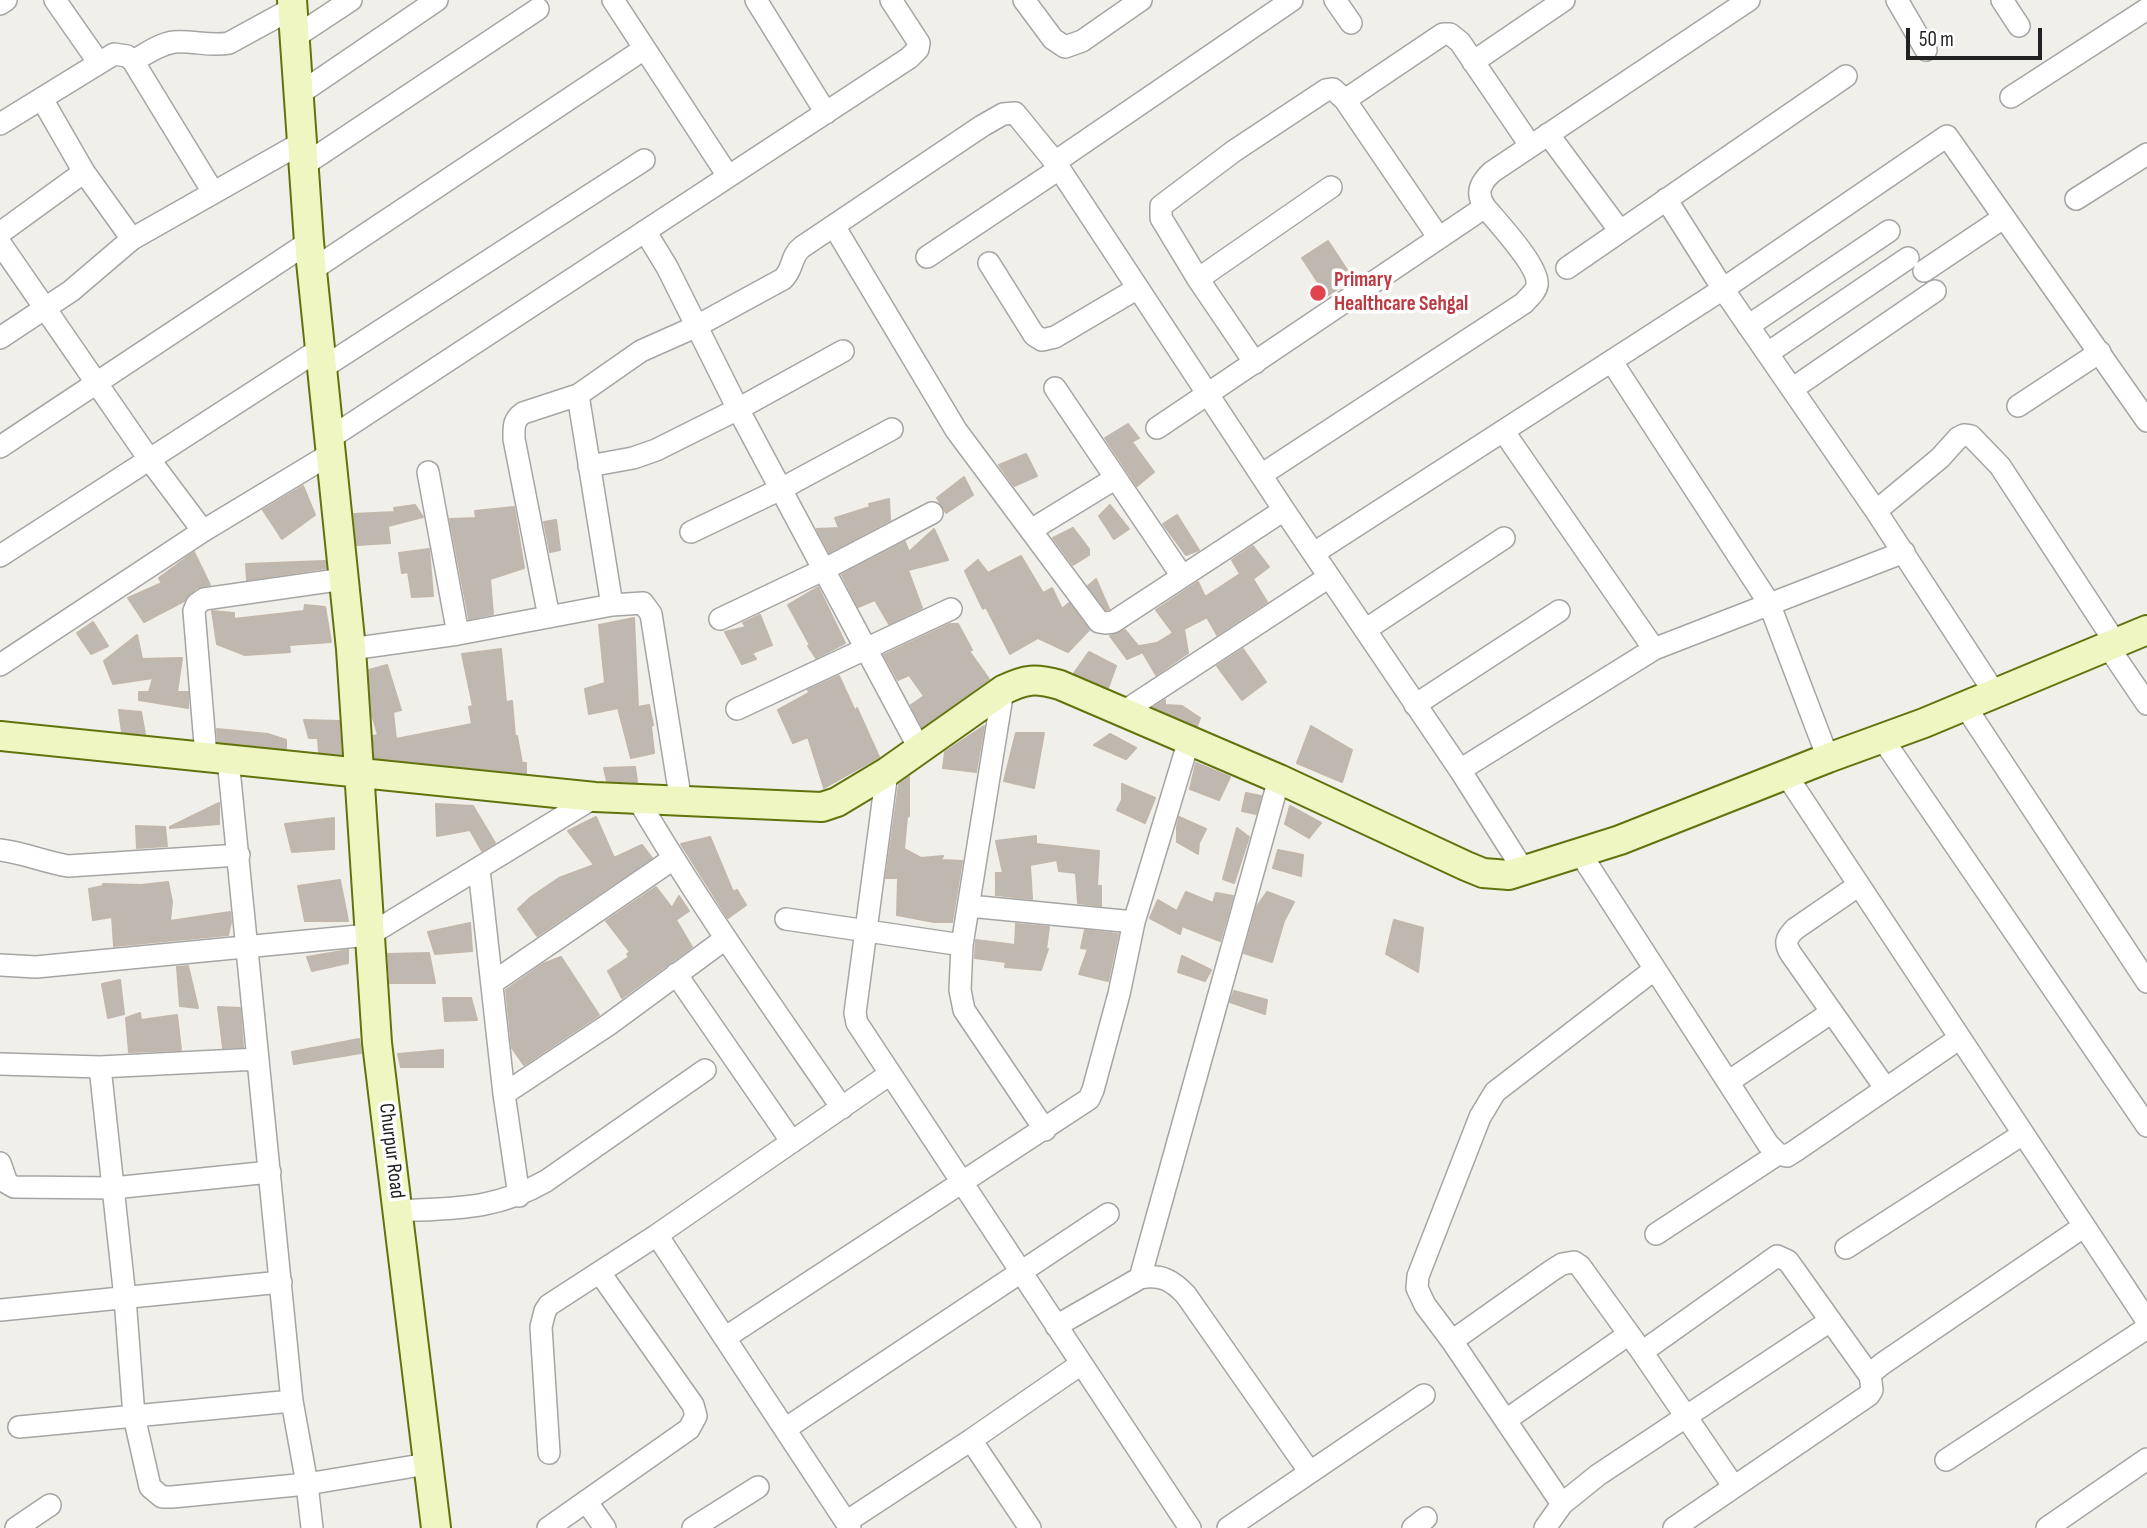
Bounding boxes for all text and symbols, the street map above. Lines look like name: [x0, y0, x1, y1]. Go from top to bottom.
scale bar: [1909, 14, 2046, 58]
text: 50 m: [1919, 27, 1954, 52]
place label: Primary Healthcare Sehgal: [1334, 268, 1468, 318]
marker: Primary Healthcare Sehgal: [1308, 283, 1328, 303]
street label: Churpur Road: [373, 1102, 409, 1200]

